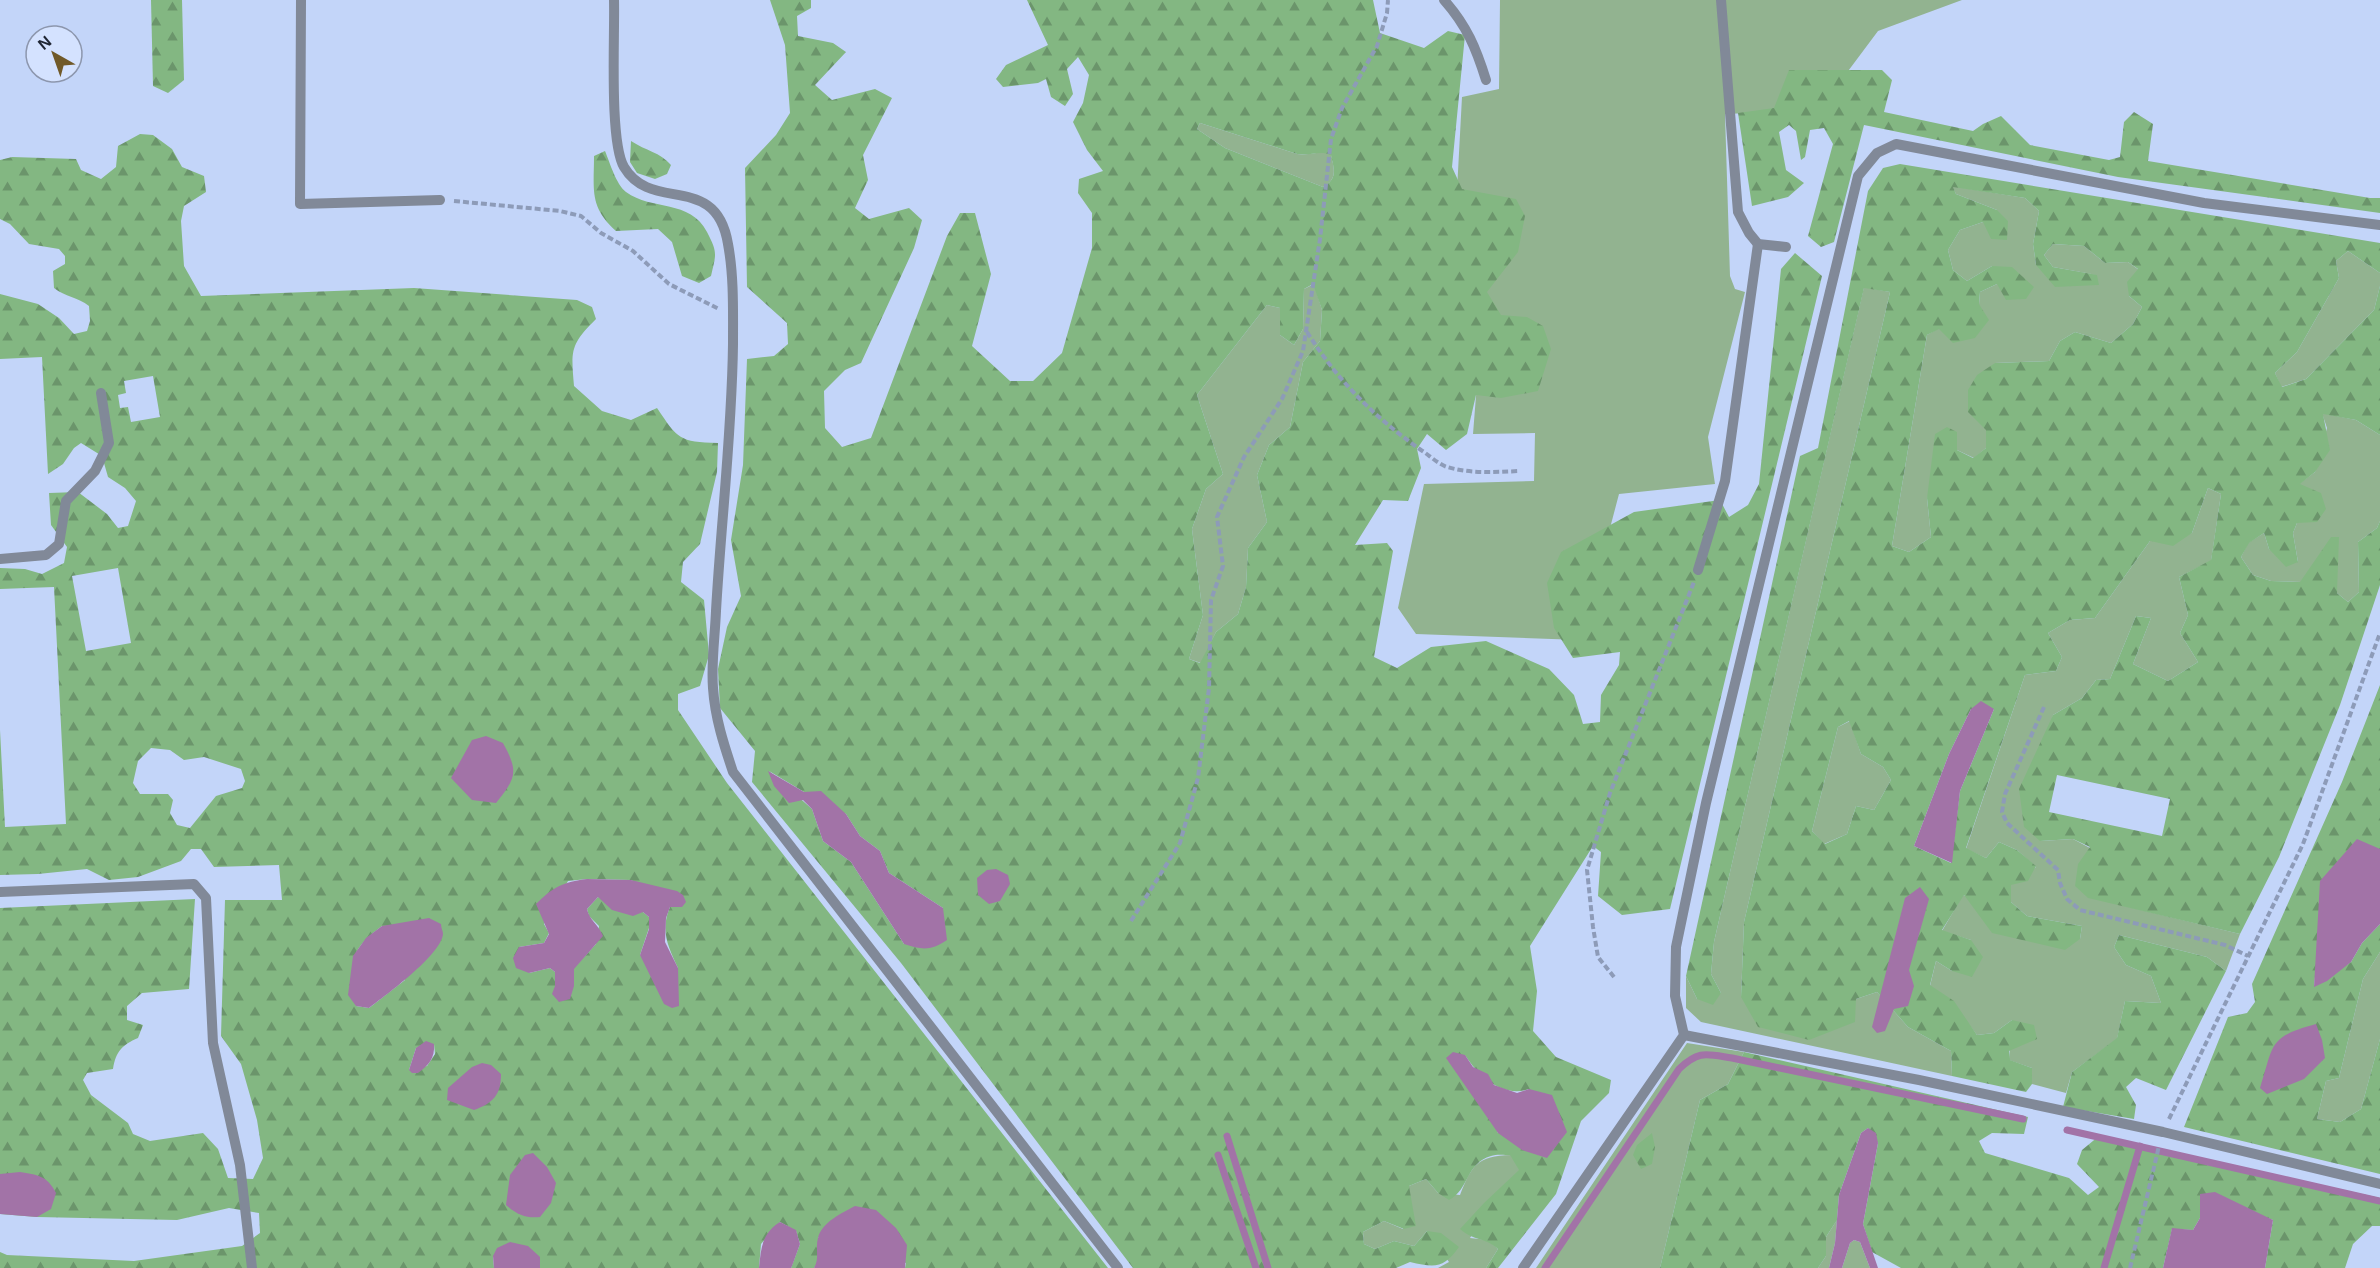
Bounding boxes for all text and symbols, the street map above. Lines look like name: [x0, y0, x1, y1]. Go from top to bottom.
north arrow: [24, 24, 84, 84]
text: N: [35, 33, 55, 53]

